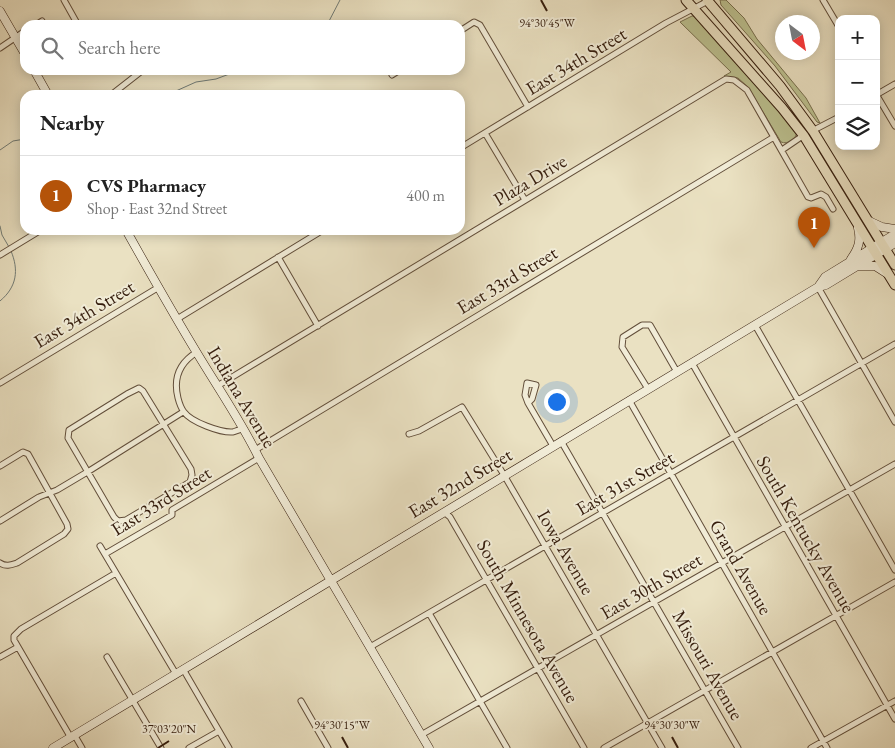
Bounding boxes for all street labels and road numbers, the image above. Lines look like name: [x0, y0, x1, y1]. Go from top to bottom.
street label: East 34th Street: [521, 21, 631, 101]
street label: Plaza Drive: [489, 148, 571, 212]
street label: East 33rd Street: [452, 240, 562, 320]
street label: East 34th Street: [29, 274, 139, 354]
street label: Indiana Avenue: [202, 342, 282, 452]
street label: East 32nd Street: [403, 442, 517, 524]
street label: East 31st Street: [571, 445, 679, 521]
street label: South Kentucky Avenue: [751, 451, 861, 617]
street label: East 33rd Street: [106, 460, 216, 542]
street label: Iowa Avenue: [532, 505, 600, 599]
street label: Grand Avenue: [704, 515, 778, 619]
street label: South Minnesota Avenue: [471, 535, 585, 707]
street label: East 30th Street: [596, 547, 706, 625]
street label: Missouri Avenue: [666, 606, 750, 724]

